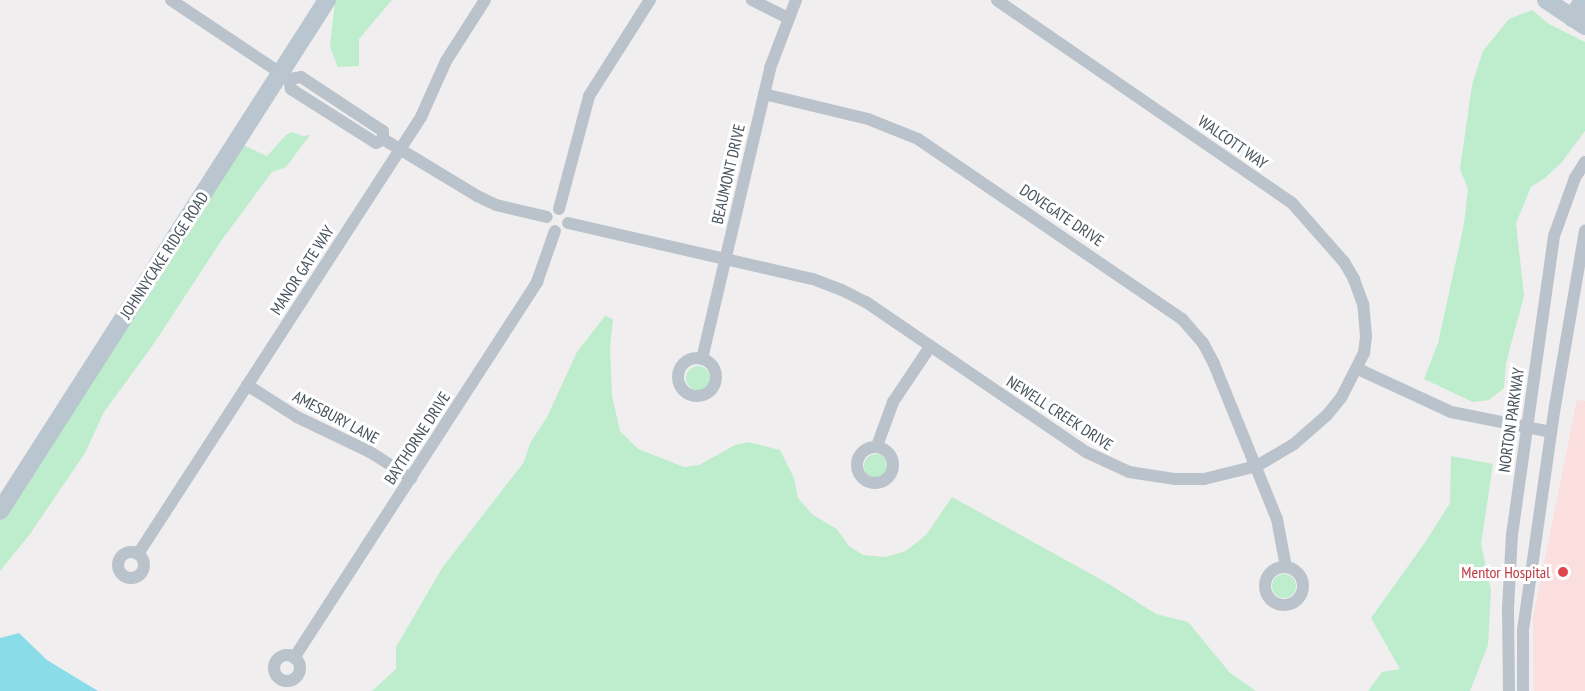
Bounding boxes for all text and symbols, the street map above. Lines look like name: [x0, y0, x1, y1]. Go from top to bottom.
street label: WALCOTT WAY: [1194, 111, 1272, 173]
street label: BEAUMONT DRIVE: [707, 122, 749, 226]
street label: DOVEGATE DRIVE: [1016, 180, 1108, 250]
street label: JOHNNYCAKE RIDGE ROAD: [116, 188, 212, 322]
street label: MANOR GATE WAY: [266, 222, 338, 318]
street label: NORTON PARKWAY: [1494, 367, 1528, 473]
street label: NEWELL CREEK DRIVE: [1003, 371, 1117, 455]
street label: AMESBURY LANE: [290, 386, 382, 448]
street label: BAYTHORNE DRIVE: [380, 388, 454, 488]
place label: Mentor Hospital: [1461, 562, 1550, 582]
marker: Mentor Hospital: [1554, 563, 1572, 581]

